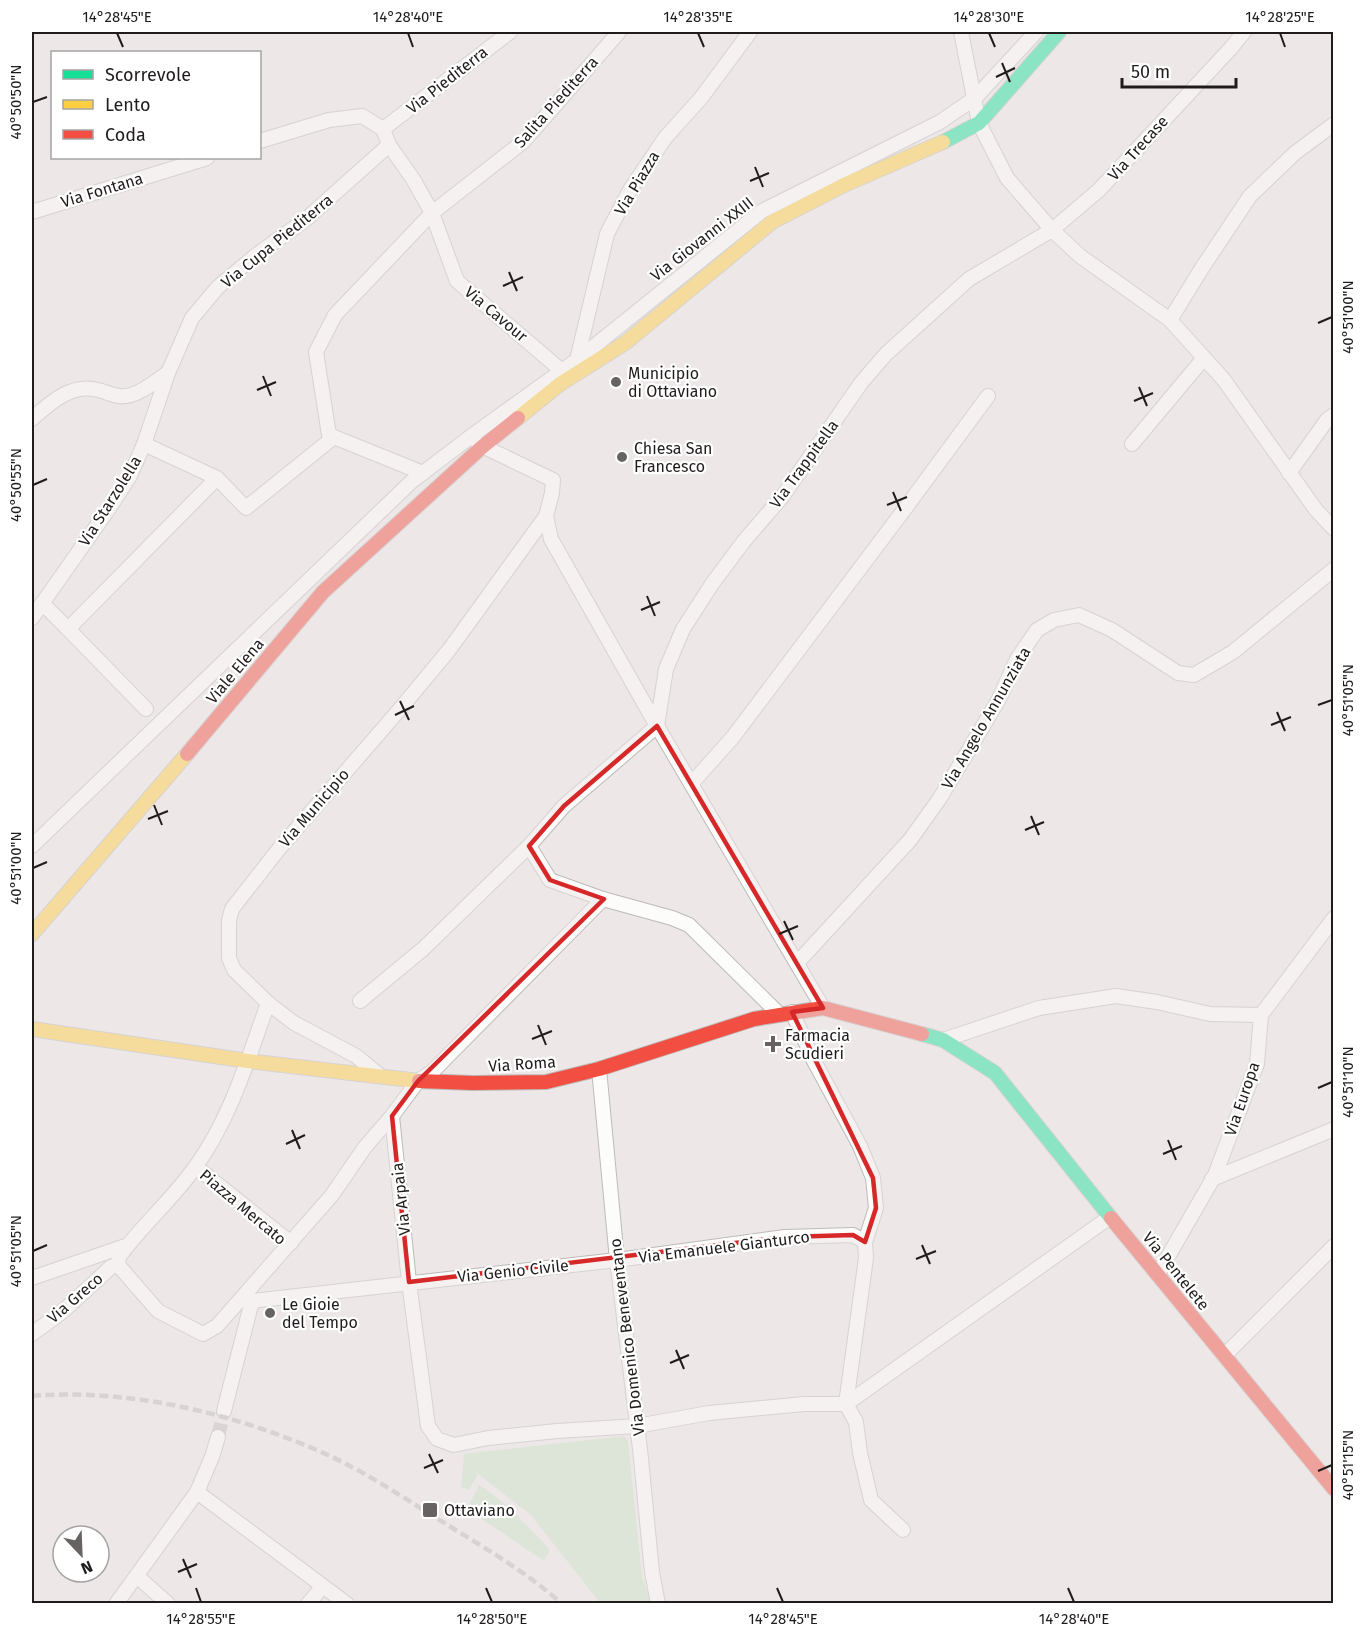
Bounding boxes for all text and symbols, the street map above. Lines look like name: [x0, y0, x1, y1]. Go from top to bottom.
text: 14°28'45"E: [82, 8, 152, 26]
text: 14°28'40"E: [373, 8, 443, 26]
text: 14°28'35"E: [663, 8, 733, 26]
text: 14°28'30"E: [954, 8, 1024, 26]
text: 14°28'25"E: [1245, 8, 1315, 26]
street label: Via Piediterra: [403, 42, 491, 118]
legend: [51, 51, 261, 159]
scale bar: [1122, 51, 1236, 89]
street label: Salita Piediterra: [510, 52, 602, 152]
text: 50 m: [1131, 61, 1170, 83]
text: 40°50'50"N: [7, 64, 25, 140]
text: Scorrevole: [105, 64, 191, 86]
text: Lento: [105, 94, 151, 116]
street label: Via Trecase: [1104, 112, 1172, 184]
text: Coda: [105, 124, 146, 146]
street label: Via Piazza: [610, 148, 664, 218]
street label: Via Fontana: [59, 169, 145, 211]
street label: Via Cupa Piediterra: [217, 190, 337, 292]
street label: Via Giovanni XXIII: [647, 193, 757, 285]
text: 40°51'00"N: [1339, 280, 1357, 354]
street label: Via Cavour: [461, 282, 532, 346]
place label: Municipio di Ottaviano: [628, 364, 717, 401]
marker: Municipio di Ottaviano: [609, 375, 623, 389]
street label: Via Trappitella: [766, 416, 842, 512]
place label: Chiesa San Francesco: [634, 439, 712, 476]
text: 40°50'55"N: [7, 448, 25, 522]
marker: Chiesa San Francesco: [615, 450, 629, 464]
street label: Via Starzolella: [75, 452, 145, 550]
street label: Viale Elena: [202, 634, 268, 708]
street label: Via Angelo Annunziata: [938, 644, 1034, 792]
text: 40°51'05"N: [1339, 664, 1357, 736]
street label: Via Municipio: [275, 765, 353, 851]
text: 40°51'00"N: [7, 831, 25, 905]
place label: Farmacia Scudieri: [785, 1026, 850, 1063]
marker: Farmacia Scudieri: [766, 1037, 780, 1051]
text: 40°51'10"N: [1339, 1046, 1357, 1118]
street label: Via Roma: [488, 1052, 556, 1076]
street label: Via Europa: [1220, 1059, 1264, 1139]
street label: Via Arpaia: [388, 1162, 414, 1236]
street label: Piazza Mercato: [196, 1165, 290, 1249]
text: 40°51'05"N: [7, 1215, 25, 1287]
street label: Via Emanuele Gianturco: [637, 1227, 811, 1267]
street label: Via Pentelete: [1139, 1228, 1213, 1314]
street label: Via Domenico Beneventano: [605, 1237, 649, 1437]
street label: Via Genio Civile: [456, 1256, 570, 1286]
street label: Via Greco: [43, 1269, 107, 1327]
place label: Le Gioie del Tempo: [282, 1295, 358, 1332]
marker: Le Gioie del Tempo: [263, 1306, 277, 1320]
text: 40°51'15"N: [1339, 1430, 1357, 1500]
marker: Ottaviano: [421, 1501, 439, 1519]
place label: Ottaviano: [444, 1501, 515, 1520]
north arrow: [51, 1524, 111, 1584]
text: N: [78, 1557, 95, 1578]
text: 14°28'55"E: [166, 1610, 236, 1628]
text: 14°28'50"E: [457, 1610, 527, 1628]
text: 14°28'45"E: [748, 1610, 818, 1628]
text: 14°28'40"E: [1039, 1610, 1109, 1628]

